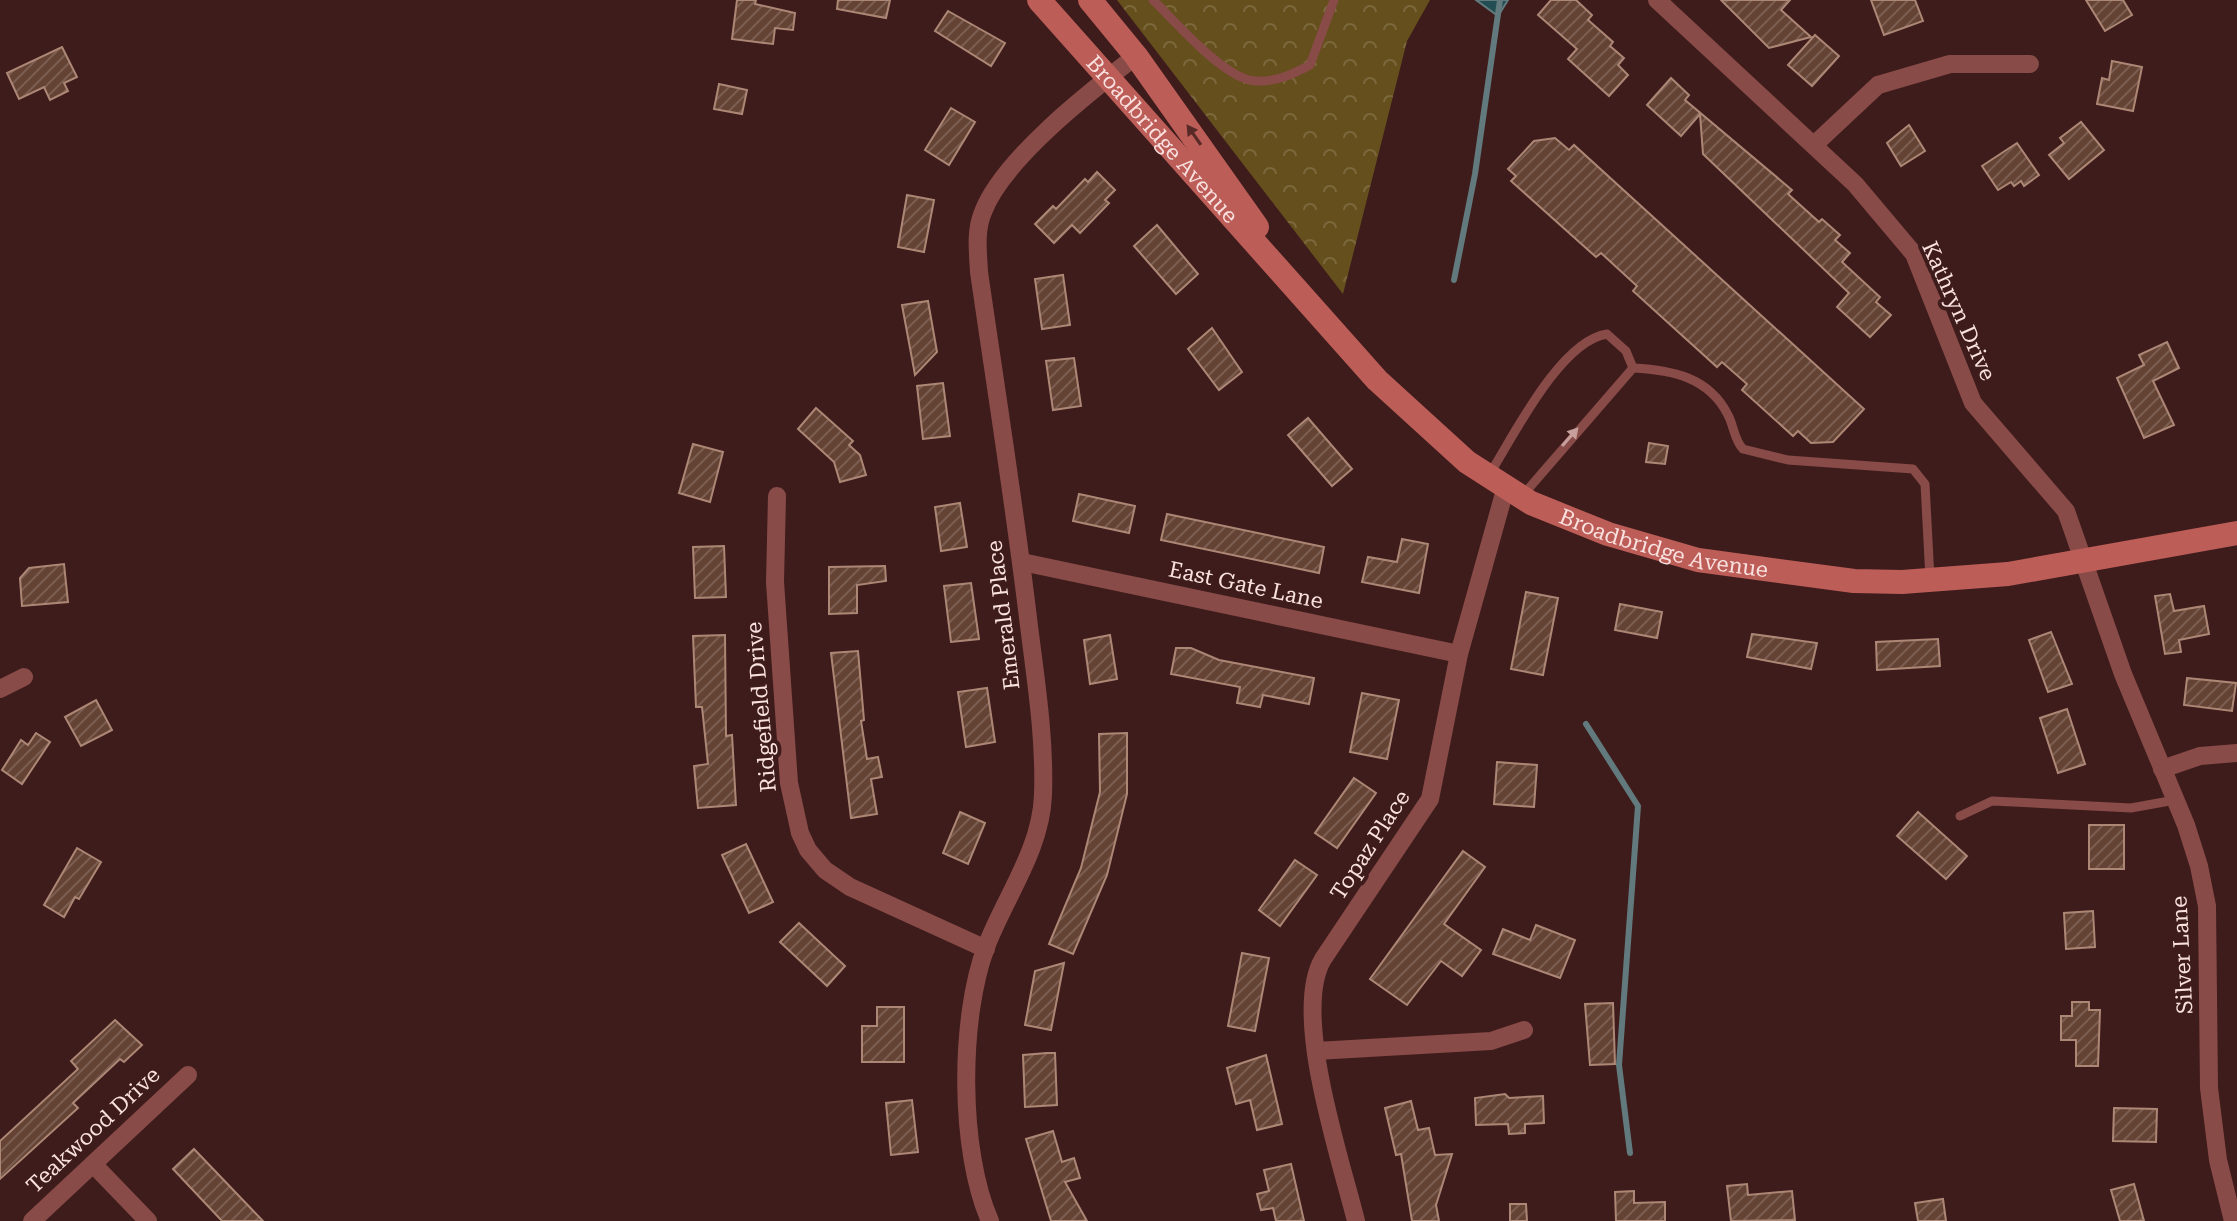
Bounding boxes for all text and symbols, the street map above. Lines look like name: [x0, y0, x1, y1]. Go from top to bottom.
street label: Broadbridge Avenue: [1082, 50, 1244, 228]
one-way arrow: [1187, 124, 1202, 145]
street label: Kathryn Drive: [1917, 238, 2001, 384]
one-way arrow: [1561, 427, 1578, 447]
street label: Broadbridge Avenue: [1556, 503, 1770, 582]
street label: Emerald Place: [981, 539, 1025, 691]
street label: East Gate Lane: [1167, 556, 1325, 614]
street label: Ridgefield Drive: [741, 621, 781, 793]
street label: Topaz Place: [1325, 785, 1415, 905]
street label: Silver Lane: [2166, 895, 2198, 1015]
street label: Teakwood Drive: [21, 1062, 165, 1198]

